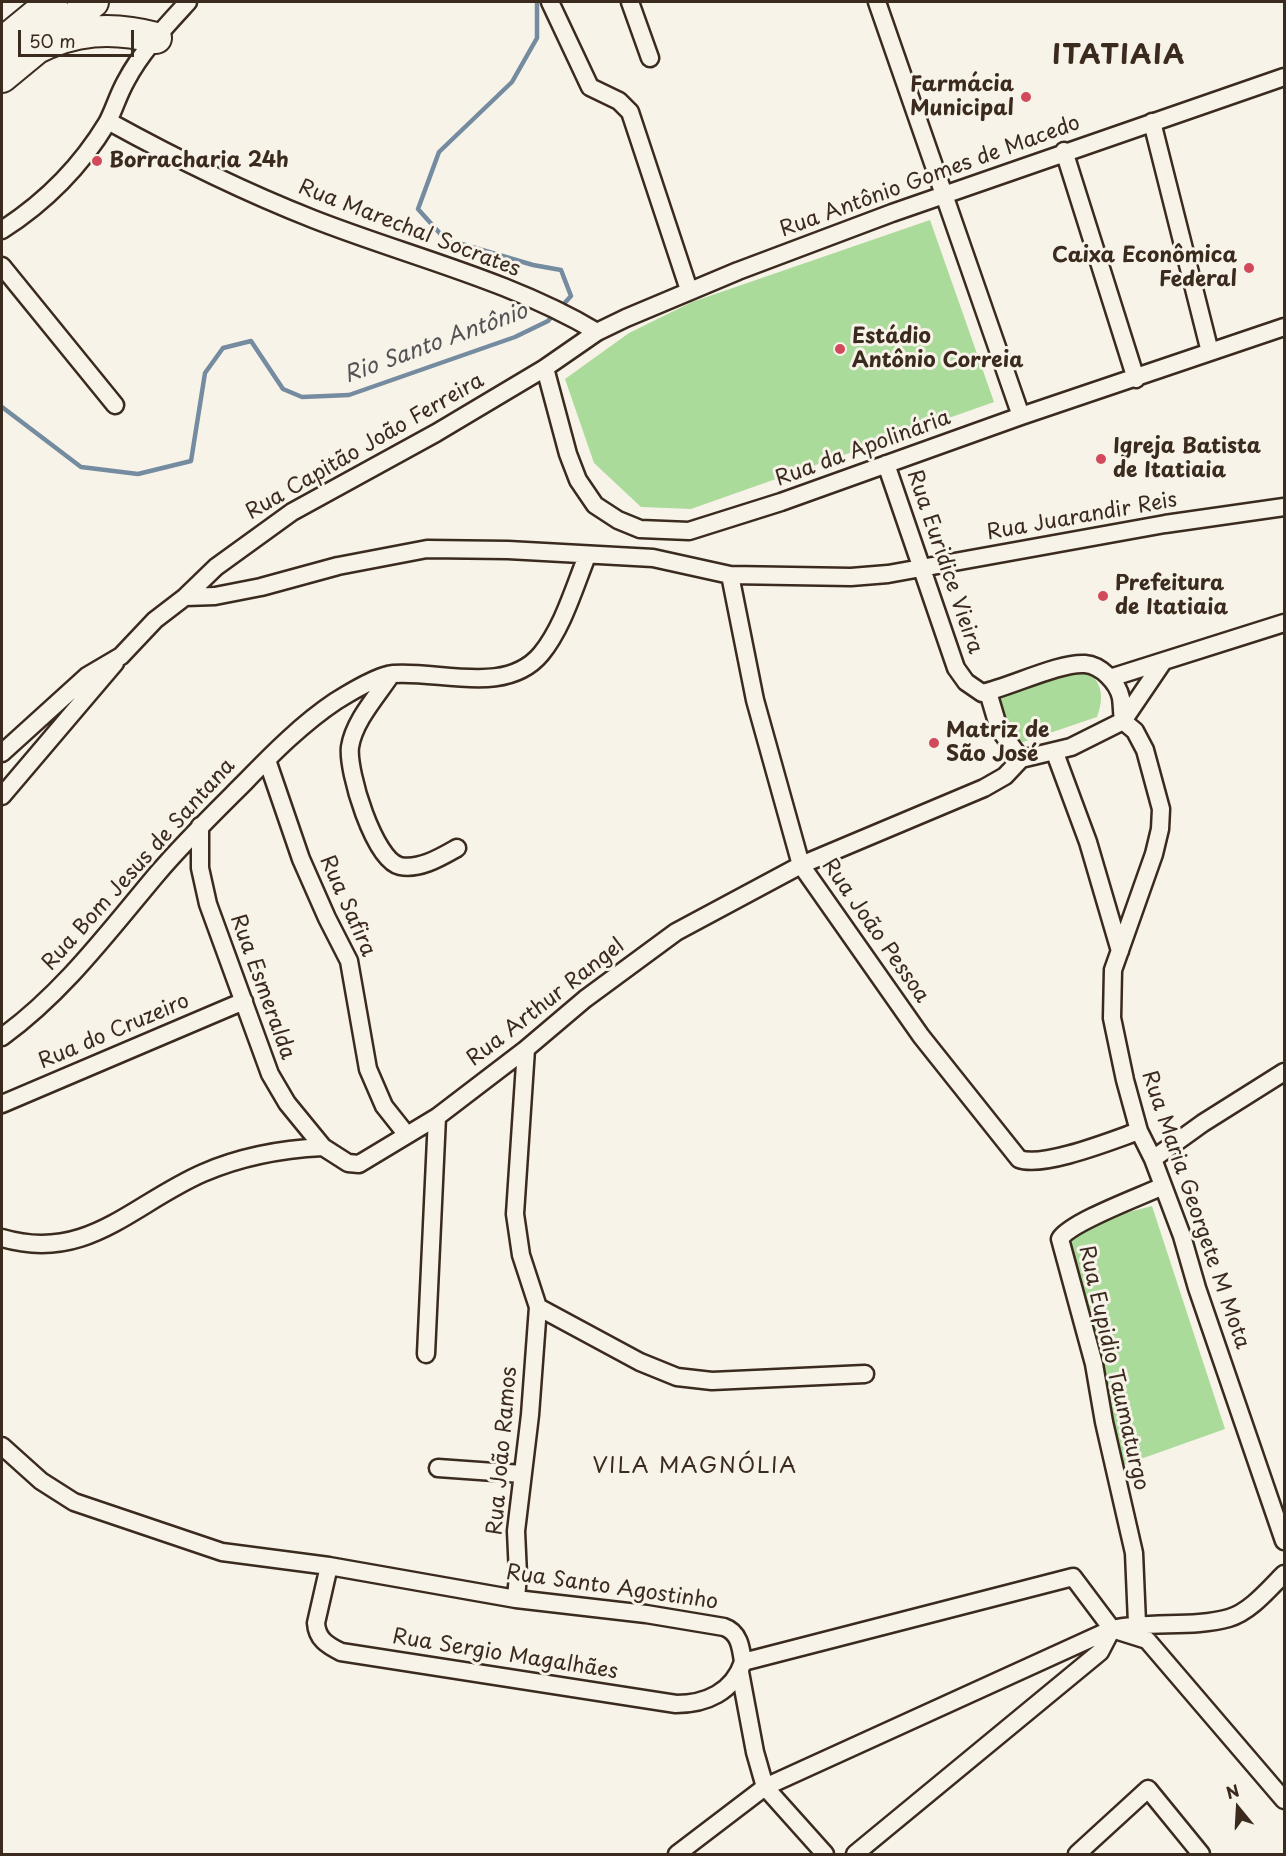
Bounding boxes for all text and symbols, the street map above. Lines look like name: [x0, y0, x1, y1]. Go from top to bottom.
scale bar: [21, 18, 136, 56]
text: 50 m: [29, 27, 76, 54]
district label: ITATIAIA: [1053, 41, 1185, 73]
place label: Farmácia Municipal: [910, 72, 1014, 122]
marker: Farmácia Municipal: [1019, 90, 1033, 104]
street label: Rua Antônio Gomes de Macedo: [776, 111, 1084, 243]
place label: Borracharia 24h: [109, 148, 289, 174]
marker: Borracharia 24h: [90, 154, 104, 168]
street label: Rua Marechal Socrates: [295, 175, 523, 283]
place label: Caixa Econômica Federal: [1052, 243, 1237, 293]
marker: Caixa Econômica Federal: [1242, 261, 1256, 275]
water label: Rio Santo Antônio: [341, 299, 531, 389]
place label: Estádio Antônio Correia: [852, 324, 1023, 374]
marker: Estádio Antônio Correia: [833, 342, 847, 356]
street label: Rua Capitão João Ferreira: [241, 368, 489, 526]
street label: Rua da Apolinária: [772, 406, 954, 492]
place label: Igreja Batista de Itatiaia: [1113, 434, 1261, 484]
marker: Igreja Batista de Itatiaia: [1094, 452, 1108, 466]
street label: Rua Euridice Vieira: [901, 467, 987, 657]
street label: Rua Juarandir Reis: [985, 488, 1179, 546]
place label: Prefeitura de Itatiaia: [1115, 571, 1228, 621]
marker: Prefeitura de Itatiaia: [1096, 589, 1110, 603]
place label: Matriz de São José: [946, 718, 1049, 768]
marker: Matriz de São José: [927, 736, 941, 750]
street label: Rua Bom Jesus de Santana: [37, 754, 241, 976]
street label: Rua Safira: [314, 852, 380, 960]
street label: Rua João Pessoa: [816, 854, 934, 1008]
street label: Rua Esmeralda: [224, 911, 300, 1063]
street label: Rua Arthur Rangel: [462, 934, 630, 1072]
street label: Rua do Cruzeiro: [35, 989, 193, 1075]
street label: Rua Maria Georgete M Mota: [1135, 1068, 1255, 1352]
street label: Rua Eupidio Taumaturgo: [1073, 1243, 1153, 1493]
street label: Rua João Ramos: [483, 1366, 523, 1536]
district label: VILA MAGNÓLIA: [594, 1454, 796, 1480]
street label: Rua Santo Agostinho: [504, 1561, 720, 1615]
street label: Rua Sergio Magalhães: [390, 1625, 620, 1685]
north arrow: [1208, 1778, 1268, 1838]
text: N: [1223, 1778, 1242, 1804]

